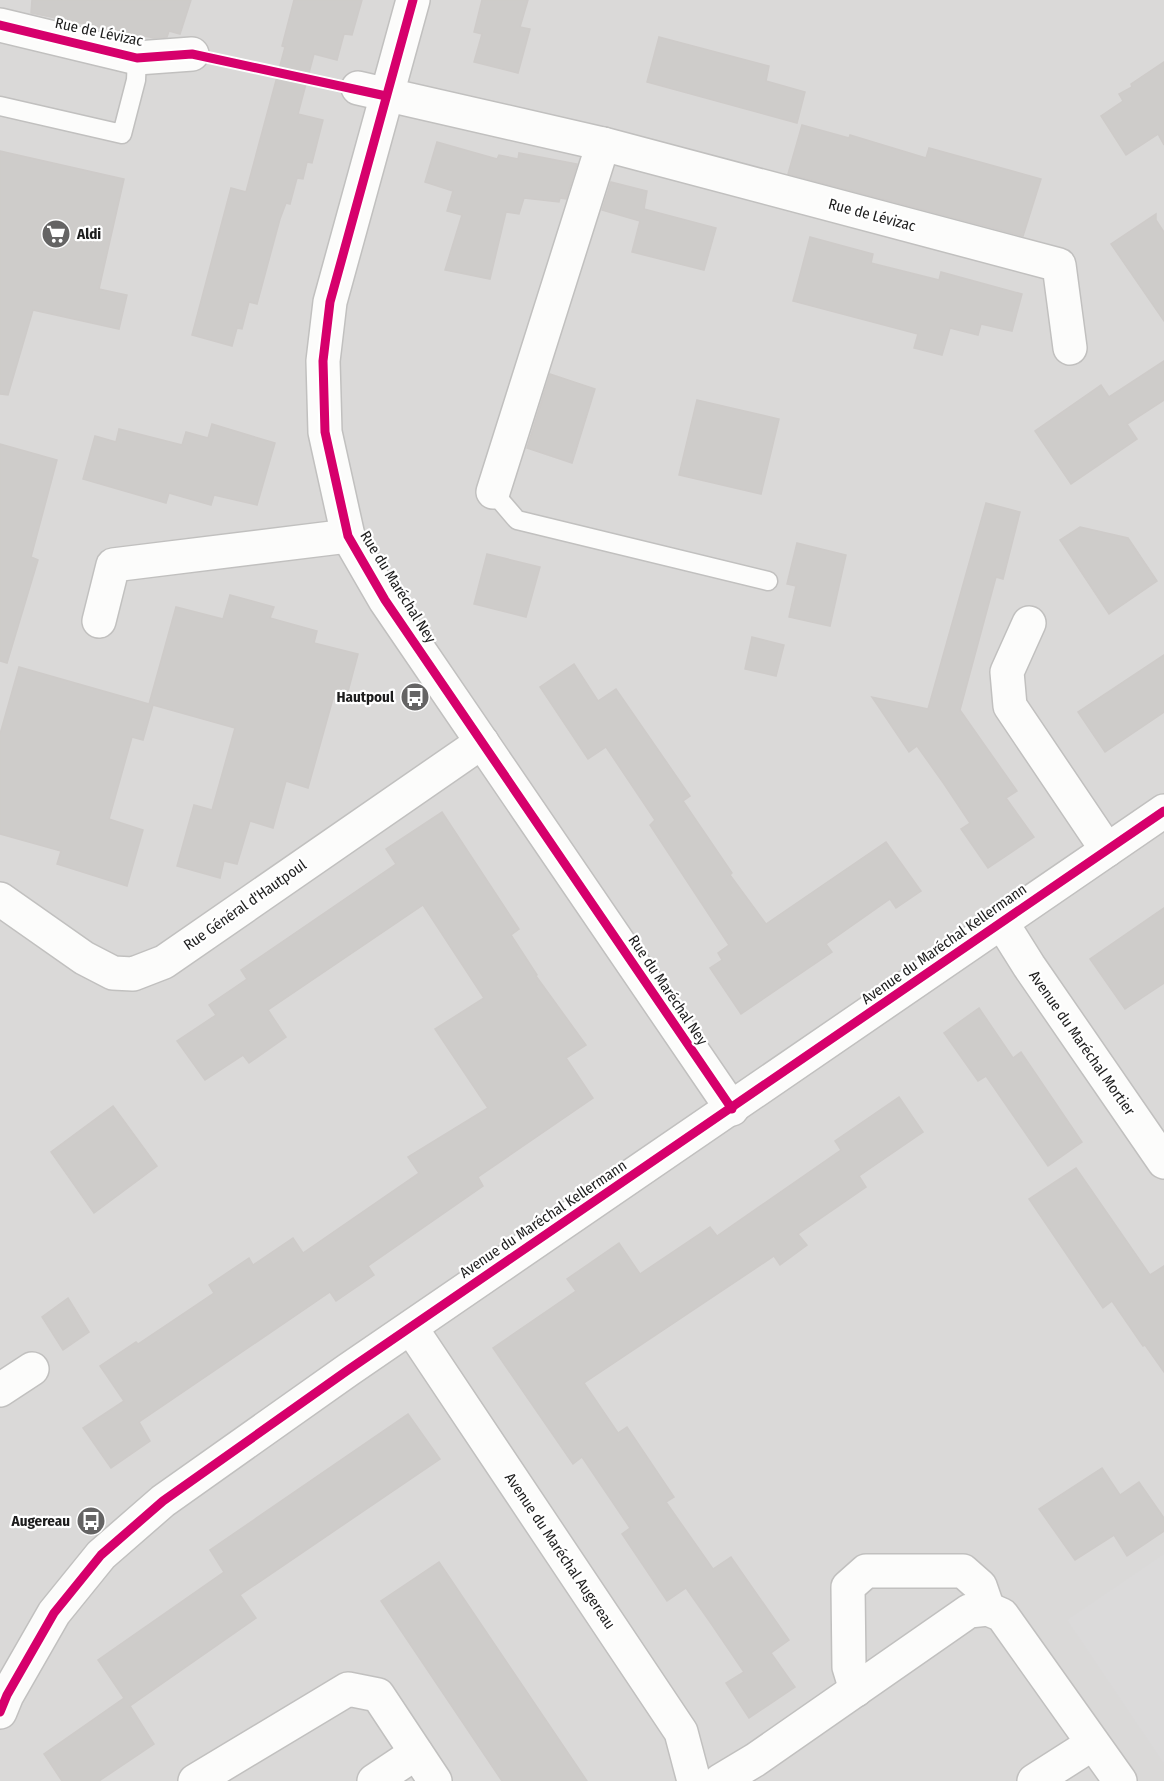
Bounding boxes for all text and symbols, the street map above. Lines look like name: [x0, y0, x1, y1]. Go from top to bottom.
street label: Rue de Lévizac: [53, 14, 145, 50]
street label: Rue de Lévizac: [826, 195, 918, 235]
supermarket icon: Aldi: [40, 218, 72, 250]
place label: Aldi: [76, 225, 101, 243]
street label: Rue du Maréchal Ney: [356, 528, 440, 647]
bus stop icon: Hautpoul: [399, 681, 431, 713]
place label: Hautpoul: [336, 688, 395, 706]
street label: Rue Général d'Hautpoul: [180, 856, 310, 954]
street label: Avenue du Maréchal Kellermann: [858, 880, 1030, 1008]
street label: Rue du Maréchal Ney: [625, 932, 712, 1049]
street label: Avenue du Maréchal Mortier: [1025, 967, 1139, 1119]
street label: Avenue du Maréchal Kellermann: [456, 1156, 630, 1282]
street label: Avenue du Maréchal Augereau: [501, 1469, 619, 1633]
bus stop icon: Augereau: [75, 1505, 107, 1537]
place label: Augereau: [11, 1512, 70, 1530]

